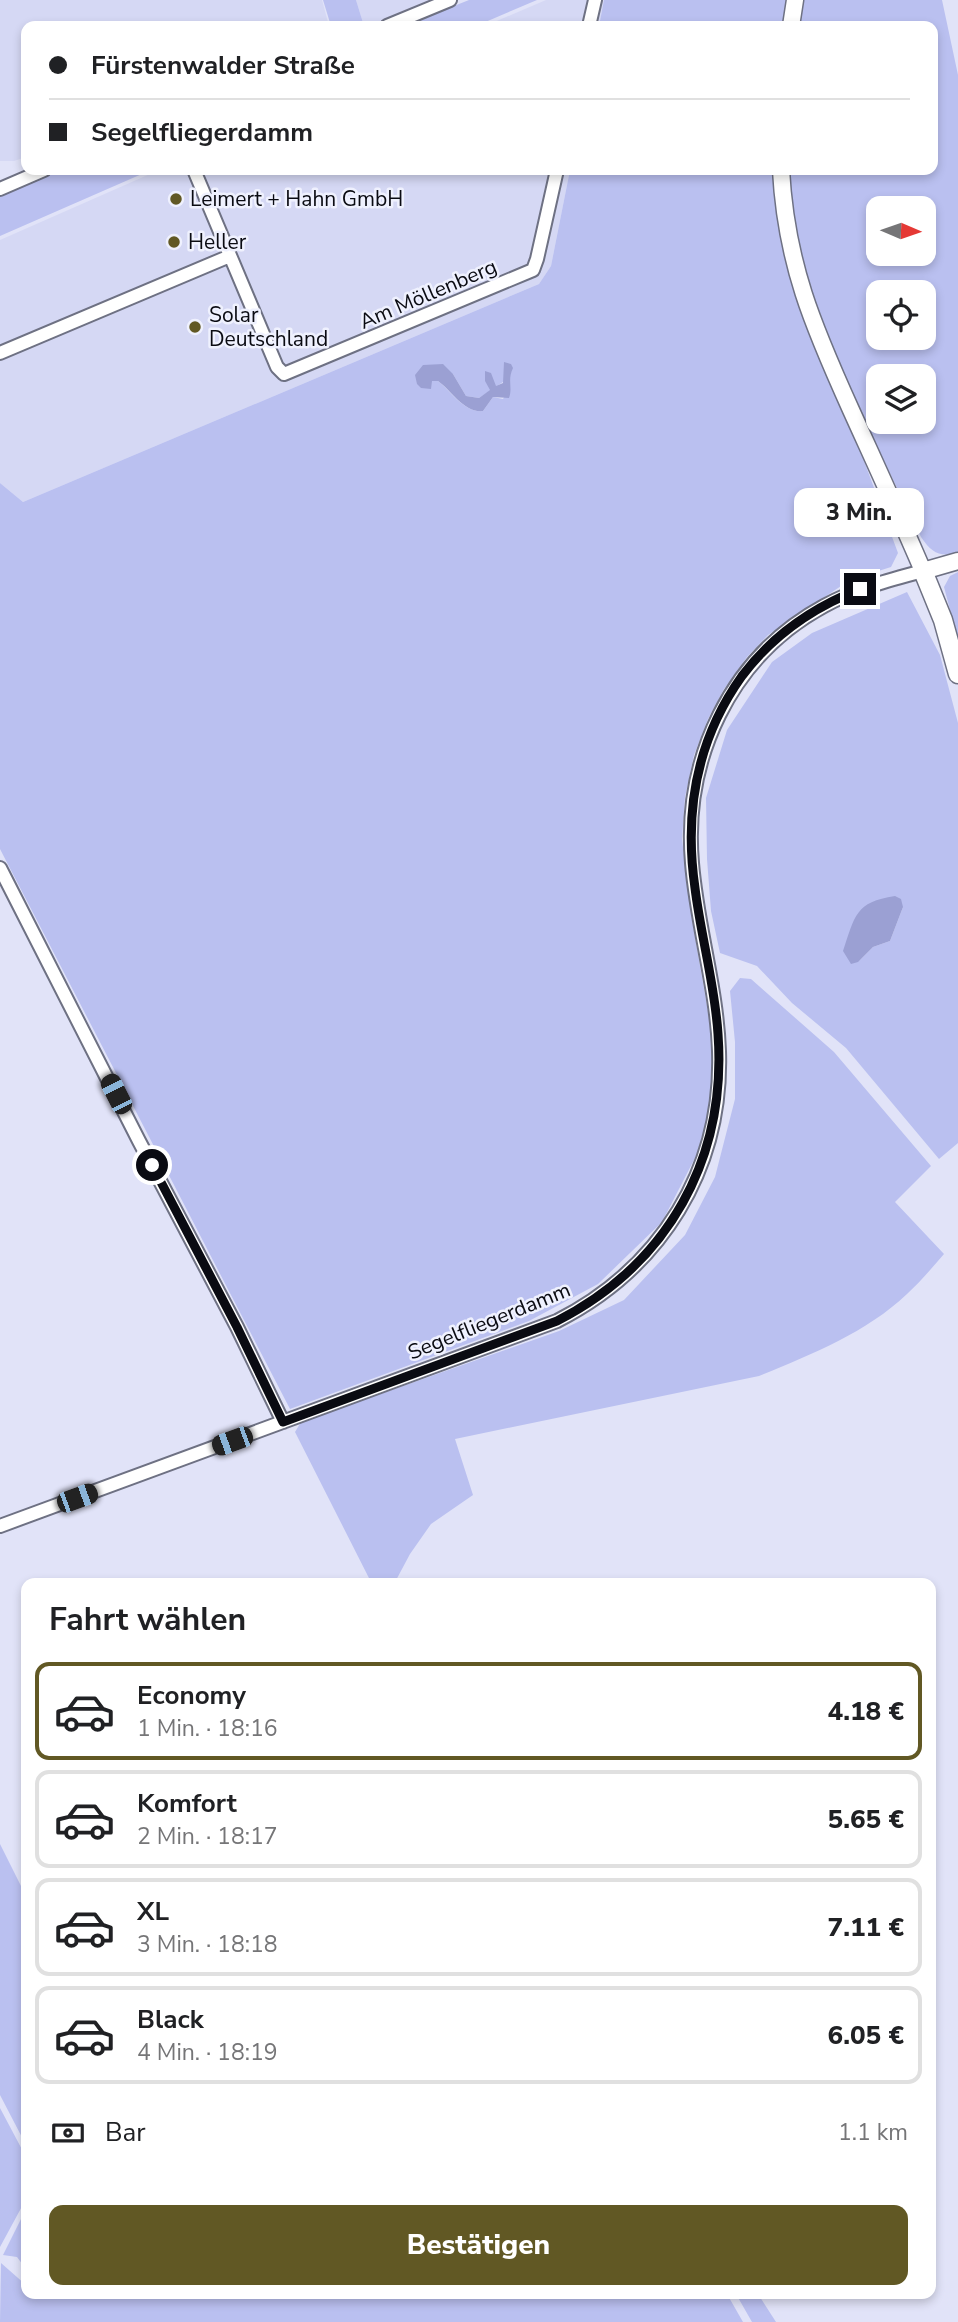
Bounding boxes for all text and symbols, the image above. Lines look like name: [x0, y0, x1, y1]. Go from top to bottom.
text: Fürstenwalder Straße: [91, 48, 355, 83]
text: Segelfliegerdamm: [91, 115, 313, 150]
place label: Leimert + Hahn GmbH: [190, 185, 403, 213]
marker: Leimert + Hahn GmbH: [168, 191, 184, 207]
north arrow: [866, 196, 936, 266]
map controls: [866, 196, 936, 434]
place label: Heller: [188, 228, 247, 256]
marker: Heller: [166, 234, 182, 250]
street label: Am Möllenberg: [355, 252, 501, 336]
button: locate: [866, 280, 936, 350]
place label: Solar Deutschland: [209, 301, 328, 353]
marker: Solar Deutschland: [187, 319, 203, 335]
button: layers: [866, 364, 936, 434]
callout: 3 Min.: [795, 488, 925, 536]
text: 3 Min.: [826, 497, 892, 528]
route end: [844, 573, 876, 605]
car: [98, 1071, 135, 1117]
route start: [136, 1149, 168, 1181]
street label: Segelfliegerdamm: [404, 1276, 574, 1366]
car: [209, 1424, 256, 1458]
car: [54, 1481, 101, 1515]
text: Fahrt wählen: [49, 1598, 246, 1641]
text: Economy: [137, 1678, 246, 1713]
icon: car: [53, 1680, 116, 1743]
text: 4.18 €: [828, 1694, 904, 1729]
text: 1 Min. · 18:16: [137, 1713, 278, 1744]
text: Komfort: [137, 1786, 237, 1821]
icon: car: [53, 1788, 116, 1851]
text: 5.65 €: [828, 1802, 904, 1837]
text: 2 Min. · 18:17: [137, 1821, 278, 1852]
text: XL: [137, 1894, 169, 1929]
icon: car: [53, 1896, 116, 1959]
text: 7.11 €: [828, 1910, 904, 1945]
text: 3 Min. · 18:18: [137, 1929, 278, 1960]
text: Black: [137, 2002, 204, 2037]
icon: car: [53, 2004, 116, 2067]
text: 6.05 €: [828, 2018, 904, 2053]
text: 4 Min. · 18:19: [137, 2037, 278, 2068]
icon: cash: [49, 2114, 87, 2152]
text: Bar: [105, 2115, 146, 2150]
text: 1.1 km: [838, 2117, 908, 2148]
button: Bestätigen: [49, 2205, 908, 2285]

